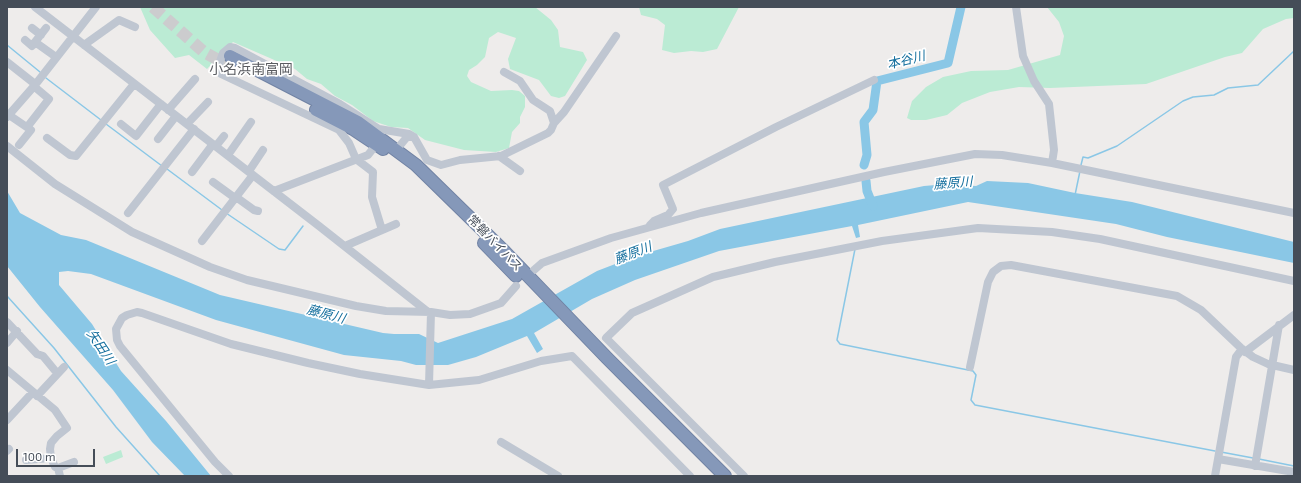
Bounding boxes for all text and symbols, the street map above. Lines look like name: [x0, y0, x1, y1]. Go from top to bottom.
water label: 本谷川: [885, 48, 927, 72]
district label: 小名浜南富岡: [209, 61, 293, 77]
water label: 藤原川: [933, 174, 973, 192]
street label: 常磐バイパス: [465, 212, 525, 274]
water label: 藤原川: [612, 239, 654, 267]
water label: 藤原川: [305, 301, 347, 327]
water label: 矢田川: [84, 326, 118, 368]
scale bar: [18, 441, 97, 467]
text: 100 m: [23, 449, 55, 463]

